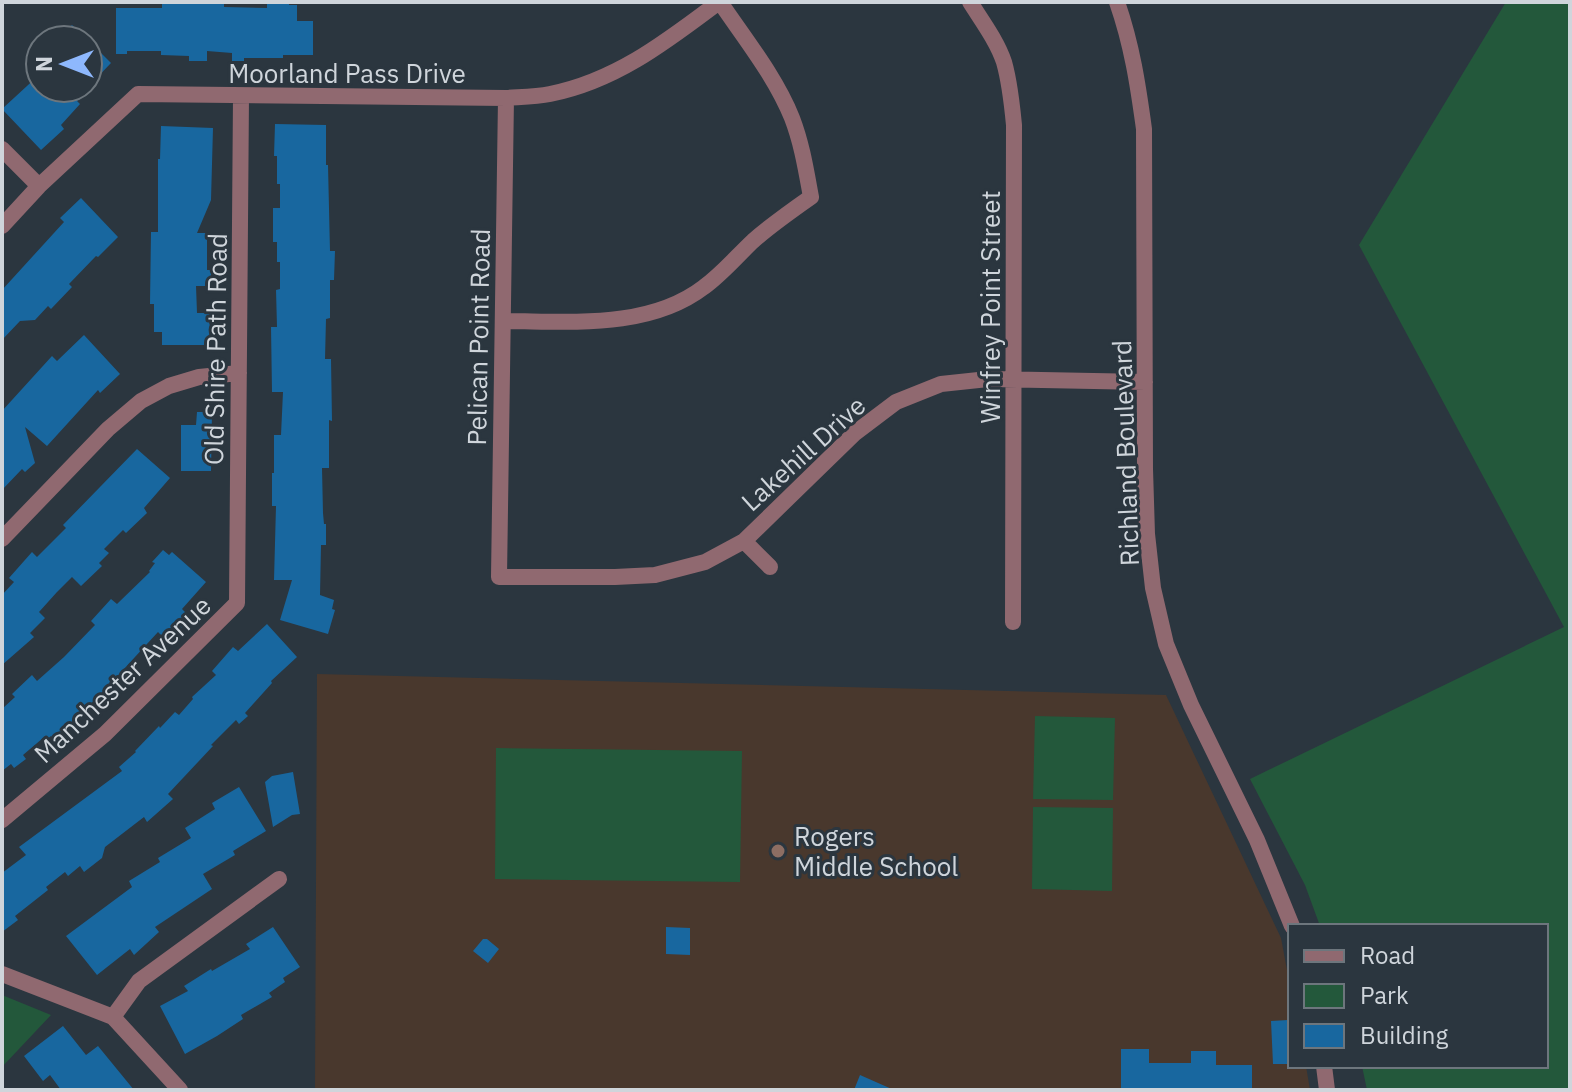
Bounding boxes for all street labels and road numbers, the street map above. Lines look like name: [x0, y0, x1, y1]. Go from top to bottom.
street label: Moorland Pass Drive: [228, 56, 466, 90]
street label: Winfrey Point Street: [973, 190, 1007, 424]
street label: Pelican Point Road: [459, 228, 497, 446]
street label: Old Shire Path Road: [196, 233, 234, 465]
street label: Richland Boulevard: [1104, 339, 1146, 567]
street label: Lakehill Drive: [734, 388, 872, 518]
street label: Manchester Avenue: [26, 588, 218, 770]

